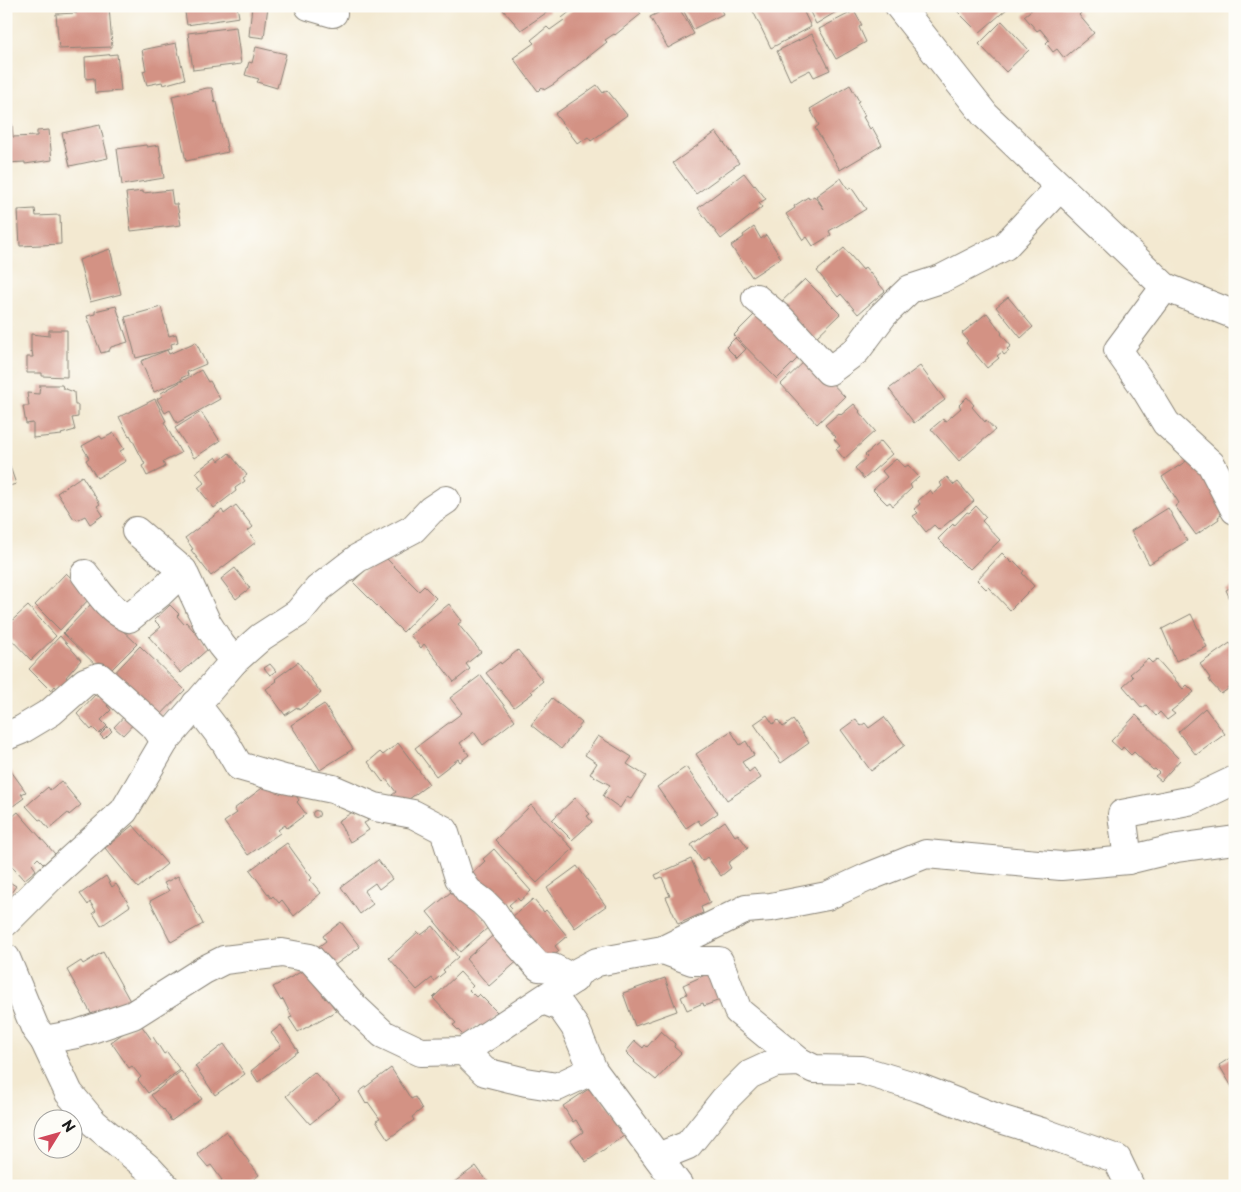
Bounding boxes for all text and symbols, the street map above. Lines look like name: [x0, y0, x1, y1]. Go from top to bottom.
north arrow: [32, 1110, 82, 1160]
text: N: [57, 1115, 81, 1137]

